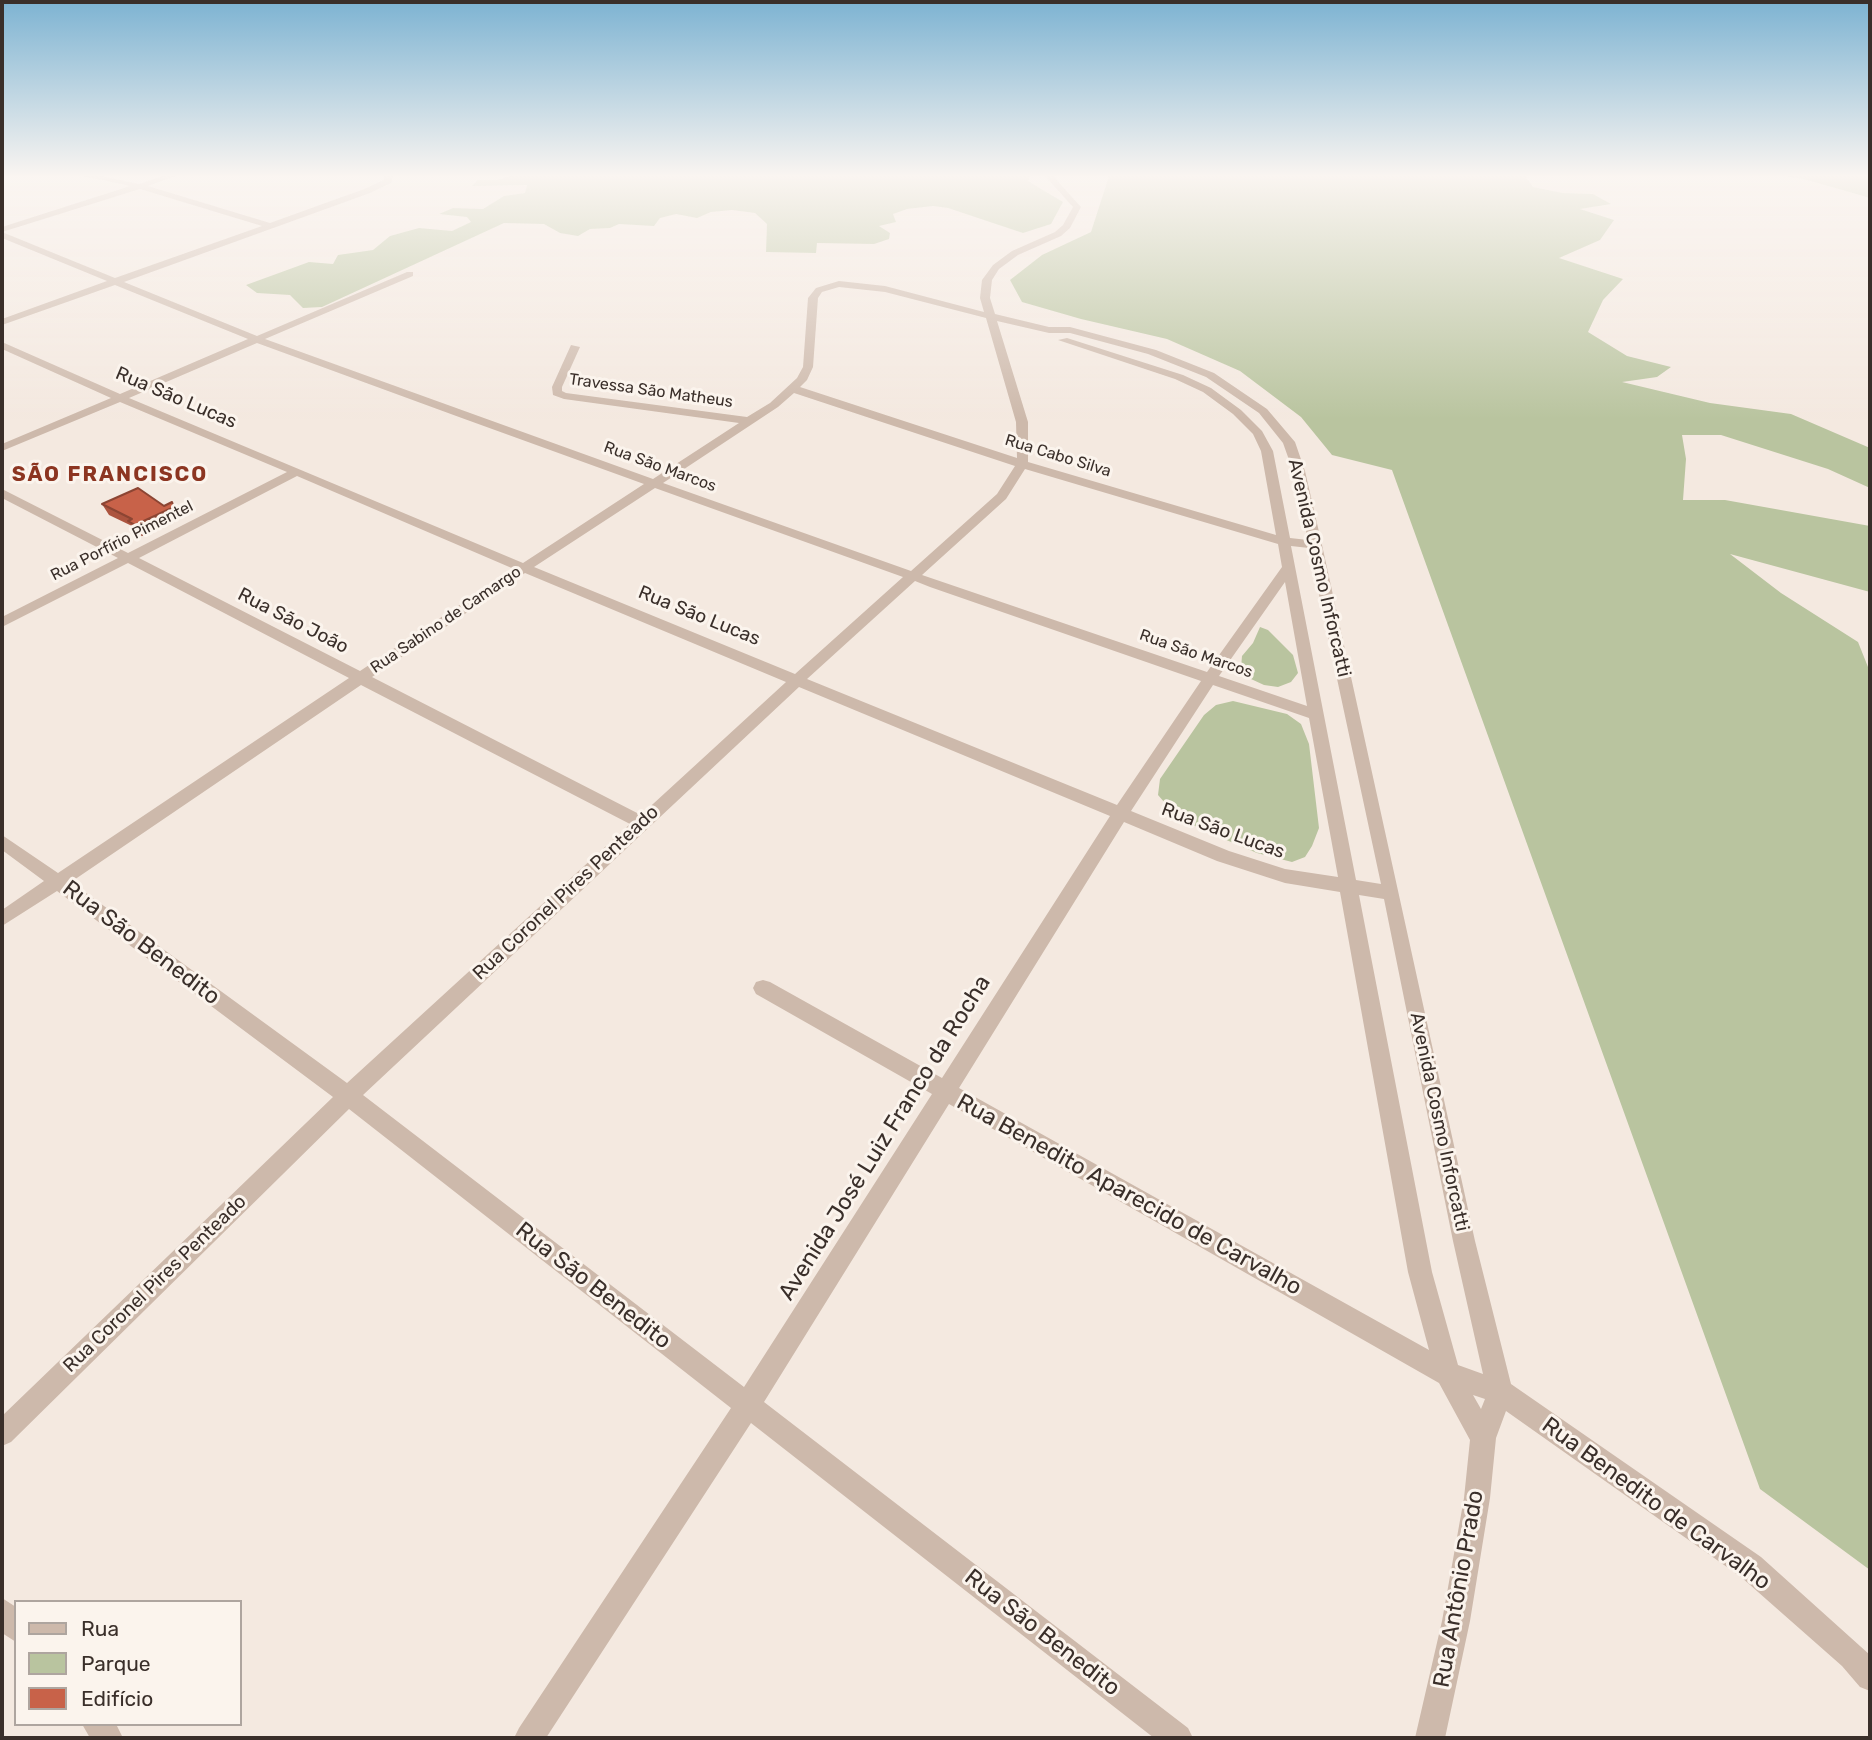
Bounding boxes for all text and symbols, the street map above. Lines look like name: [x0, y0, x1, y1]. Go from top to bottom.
street label: Rua São Lucas: [112, 362, 240, 434]
street label: Travessa São Matheus: [568, 370, 734, 412]
street label: Rua Cabo Silva: [1003, 431, 1113, 481]
street label: Rua São Marcos: [601, 438, 719, 496]
street label: Avenida Cosmo Inforcatti: [1283, 457, 1355, 679]
district label: SÃO FRANCISCO: [13, 462, 207, 488]
street label: Rua Porfírio Pimentel: [47, 497, 197, 585]
street label: Rua Sabino de Camargo: [367, 562, 525, 678]
street label: Rua São Lucas: [635, 581, 763, 651]
street label: Rua São João: [234, 583, 352, 659]
street label: Rua São Marcos: [1137, 626, 1255, 682]
street label: Rua São Lucas: [1158, 798, 1288, 864]
street label: Rua Coronel Pires Penteado: [468, 801, 664, 985]
street label: Rua São Benedito: [57, 875, 225, 1011]
street label: Avenida José Luiz Franco da Rocha: [773, 970, 997, 1306]
street label: Avenida Cosmo Inforcatti: [1405, 1010, 1473, 1234]
street label: Rua Benedito Aparecido de Carvalho: [952, 1088, 1306, 1302]
street label: Rua Coronel Pires Penteado: [59, 1190, 251, 1378]
street label: Rua São Benedito: [510, 1217, 676, 1355]
street label: Rua Benedito de Carvalho: [1536, 1412, 1776, 1596]
street label: Rua Antônio Prado: [1428, 1488, 1490, 1690]
street label: Rua São Benedito: [959, 1564, 1125, 1702]
legend: [14, 1600, 242, 1726]
text: Rua: [81, 1616, 119, 1641]
text: Parque: [81, 1651, 151, 1676]
text: Edifício: [81, 1686, 153, 1711]

